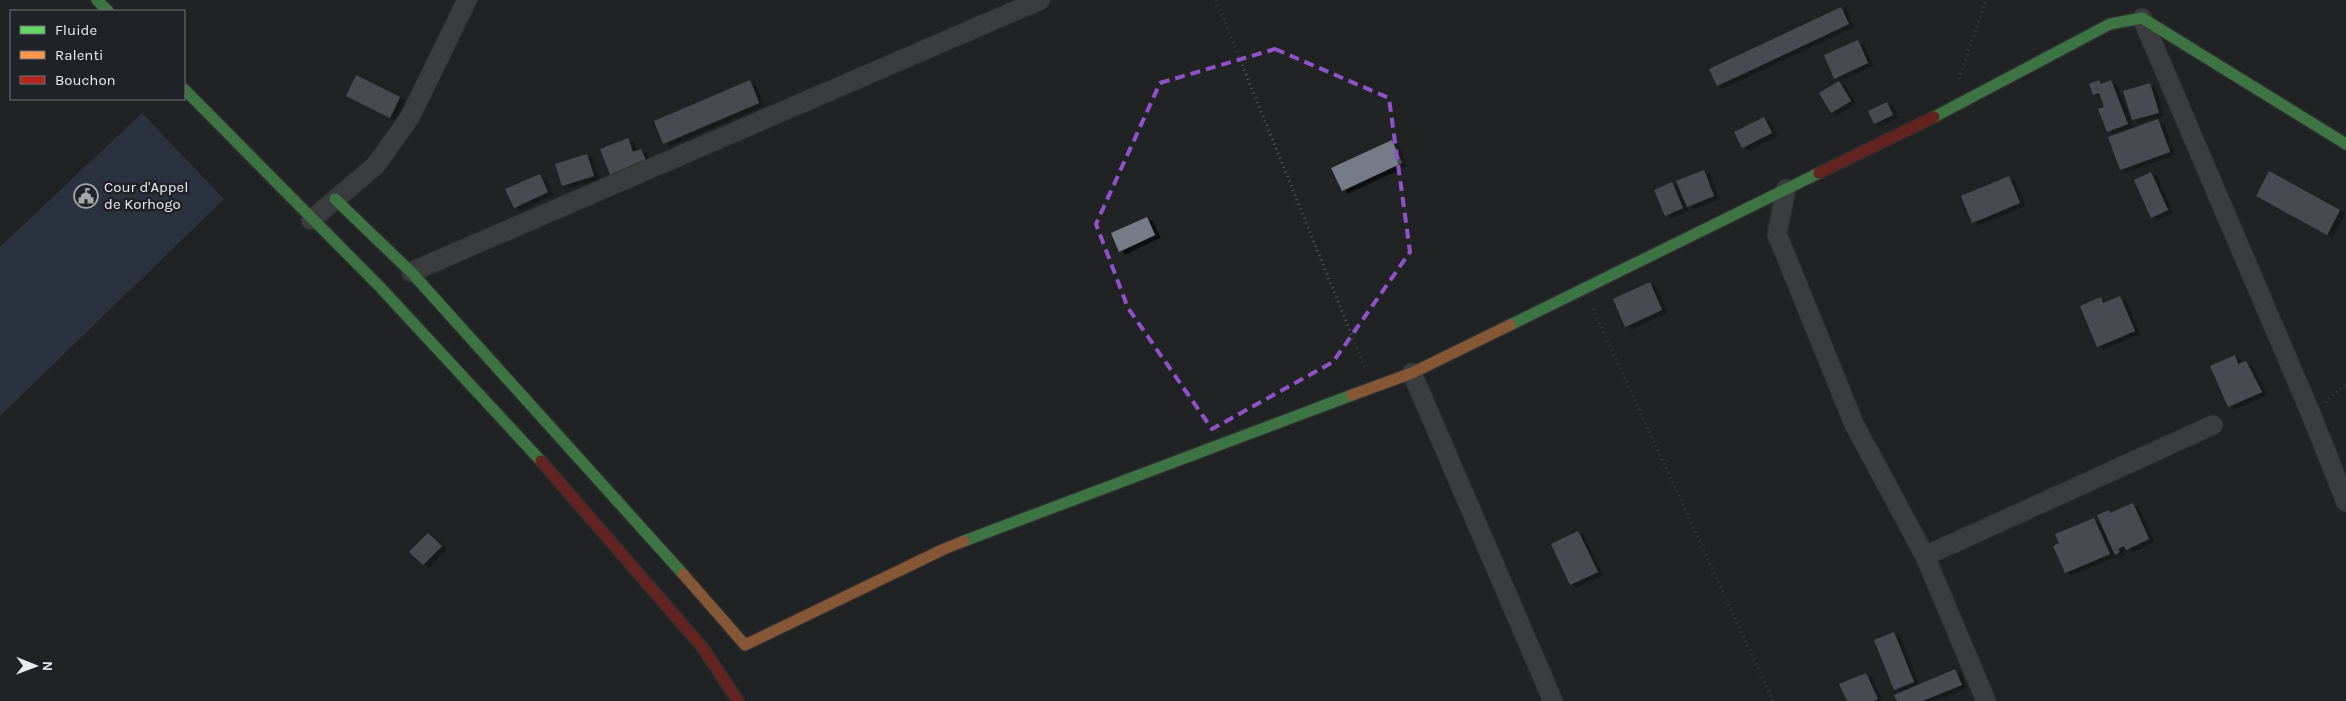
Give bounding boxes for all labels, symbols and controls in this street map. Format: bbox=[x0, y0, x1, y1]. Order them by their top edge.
legend bbox=[10, 10, 185, 100]
text: Fluide bbox=[55, 21, 97, 39]
text: Ralenti bbox=[55, 46, 104, 64]
text: Bouchon bbox=[55, 71, 116, 89]
place label: Cour d'Appel de Korhogo bbox=[104, 178, 188, 213]
public building icon: Cour d'Appel de Korhogo bbox=[73, 183, 99, 209]
north arrow bbox=[10, 641, 60, 691]
text: N bbox=[39, 661, 56, 671]

